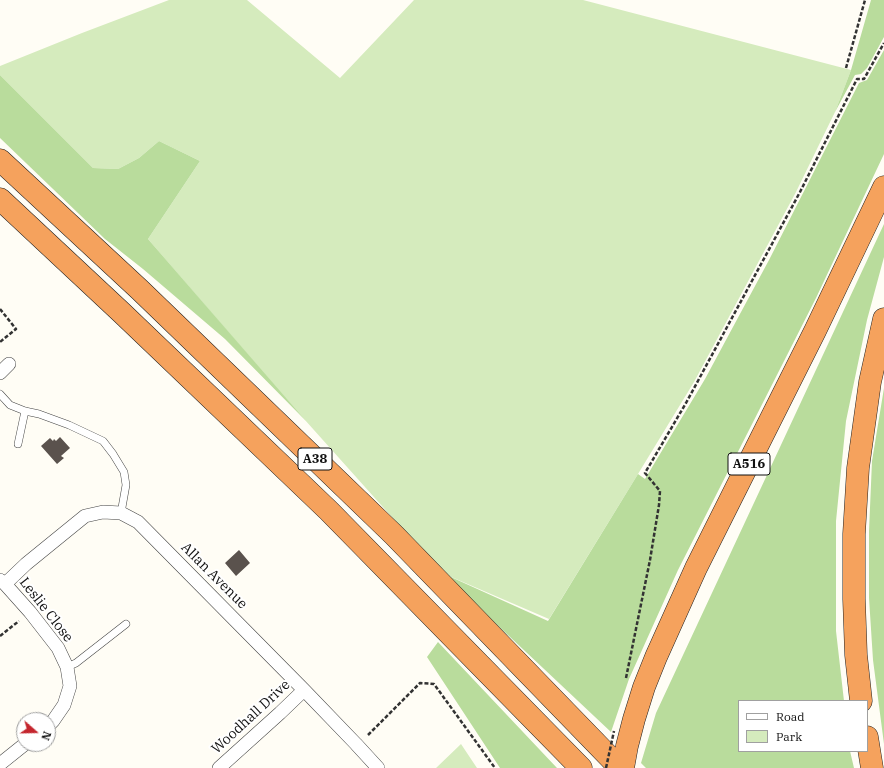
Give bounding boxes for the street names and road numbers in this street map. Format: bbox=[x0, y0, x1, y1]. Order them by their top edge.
road number: A38 bbox=[298, 448, 332, 470]
road number: A516 bbox=[728, 453, 770, 475]
street label: Allan Avenue bbox=[177, 539, 251, 613]
street label: Leslie Close bbox=[16, 574, 76, 646]
street label: Woodhall Drive bbox=[208, 676, 294, 758]

